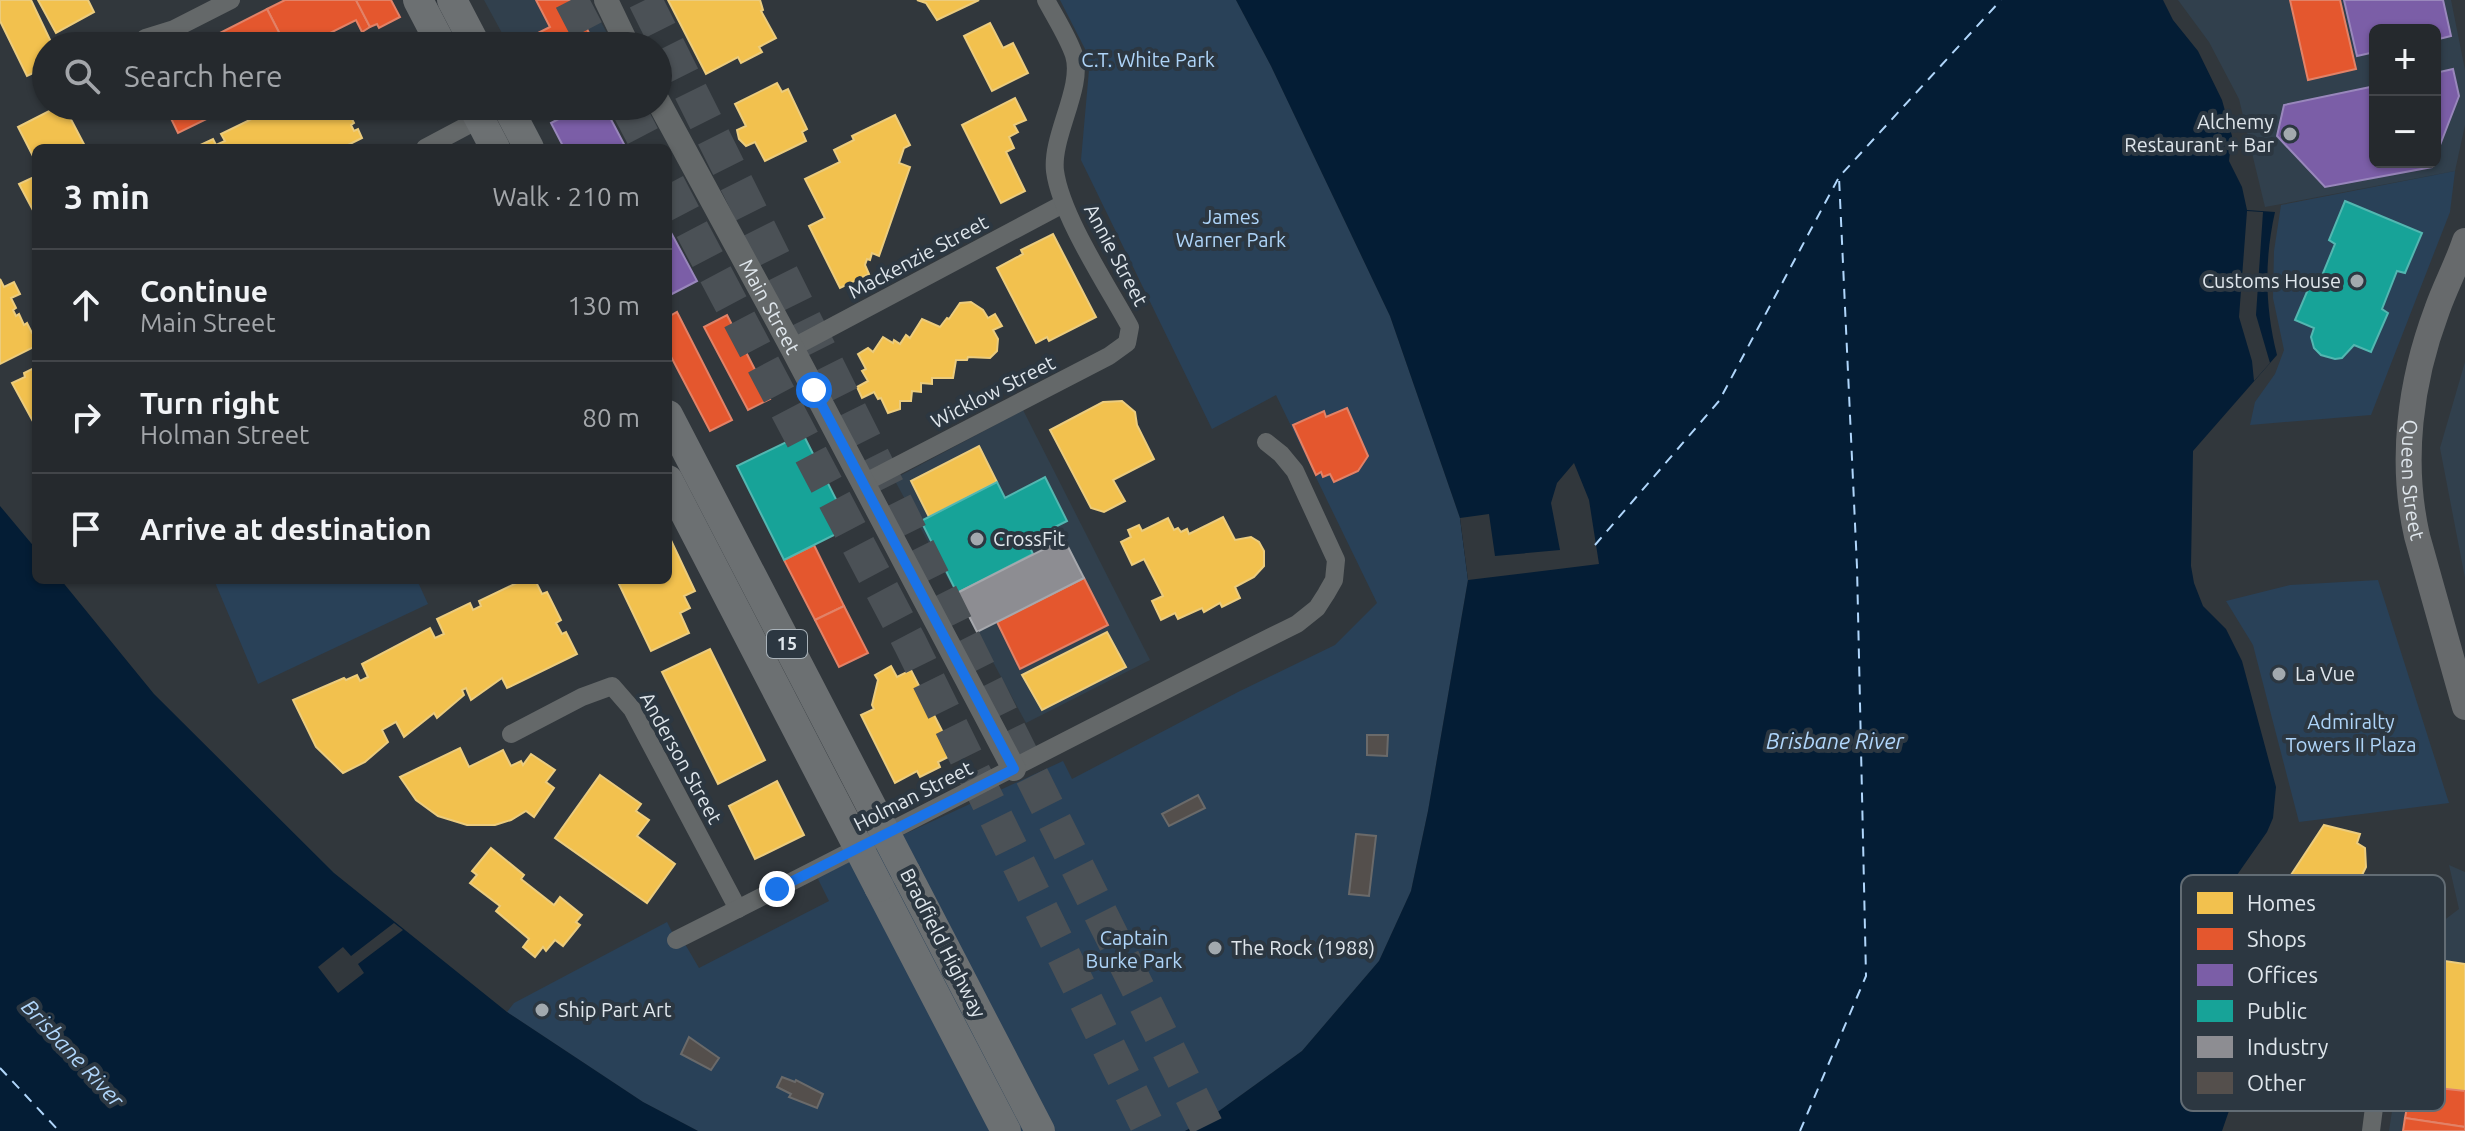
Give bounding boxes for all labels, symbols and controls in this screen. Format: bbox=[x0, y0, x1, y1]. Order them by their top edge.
map controls bbox=[2369, 24, 2441, 168]
button: + bbox=[2369, 24, 2441, 96]
search box bbox=[32, 32, 672, 120]
park label: C.T. White Park bbox=[1081, 48, 1215, 71]
icon: search bbox=[60, 54, 104, 98]
text: Search here bbox=[124, 59, 283, 93]
button: − bbox=[2369, 96, 2441, 168]
place label: Alchemy Restaurant + Bar bbox=[2124, 110, 2274, 156]
marker: Alchemy Restaurant + Bar bbox=[2281, 125, 2299, 143]
text: 3 min bbox=[64, 177, 150, 215]
text: Walk · 210 m bbox=[492, 182, 640, 211]
street label: Annie Street bbox=[1080, 200, 1153, 310]
park label: James Warner Park bbox=[1176, 205, 1286, 251]
street label: Mackenzie Street bbox=[844, 210, 992, 303]
street label: Main Street bbox=[735, 255, 805, 358]
place label: Customs House bbox=[2202, 269, 2341, 292]
marker: Customs House bbox=[2348, 272, 2366, 290]
text: Continue bbox=[140, 274, 268, 308]
icon: ahead bbox=[64, 283, 108, 327]
text: 130 m bbox=[568, 291, 640, 320]
text: Main Street bbox=[140, 308, 276, 337]
street label: Wicklow Street bbox=[927, 350, 1059, 433]
route start bbox=[796, 372, 832, 408]
text: Turn right bbox=[140, 386, 280, 420]
icon: right bbox=[64, 395, 108, 439]
text: 80 m bbox=[582, 403, 640, 432]
street label: Queen Street bbox=[2398, 419, 2430, 543]
text: Holman Street bbox=[140, 420, 309, 449]
icon: arrive bbox=[64, 507, 108, 551]
text: Arrive at destination bbox=[140, 512, 432, 546]
place label: CrossFit bbox=[993, 527, 1065, 550]
marker: CrossFit bbox=[968, 530, 986, 548]
road number: 15 bbox=[767, 630, 807, 658]
place label: La Vue bbox=[2295, 662, 2355, 685]
marker: La Vue bbox=[2270, 665, 2288, 683]
street label: Anderson Street bbox=[636, 688, 727, 828]
park label: Admiralty Towers II Plaza bbox=[2286, 710, 2417, 756]
water label: Brisbane River bbox=[1766, 728, 1905, 753]
street label: Holman Street bbox=[850, 756, 976, 835]
street label: Bradfield Highway bbox=[896, 864, 991, 1022]
route end bbox=[759, 871, 795, 907]
legend bbox=[2181, 875, 2445, 1111]
text: Homes bbox=[2247, 890, 2316, 915]
park label: Captain Burke Park bbox=[1086, 926, 1182, 972]
text: Shops bbox=[2247, 926, 2306, 951]
place label: The Rock (1988) bbox=[1231, 936, 1375, 959]
marker: The Rock (1988) bbox=[1206, 939, 1224, 957]
text: Offices bbox=[2247, 962, 2318, 987]
water label: Brisbane River bbox=[17, 994, 130, 1112]
place label: Ship Part Art bbox=[558, 998, 672, 1021]
text: Public bbox=[2247, 998, 2307, 1023]
marker: Ship Part Art bbox=[533, 1001, 551, 1019]
text: Industry bbox=[2247, 1034, 2329, 1059]
text: Other bbox=[2247, 1070, 2306, 1095]

